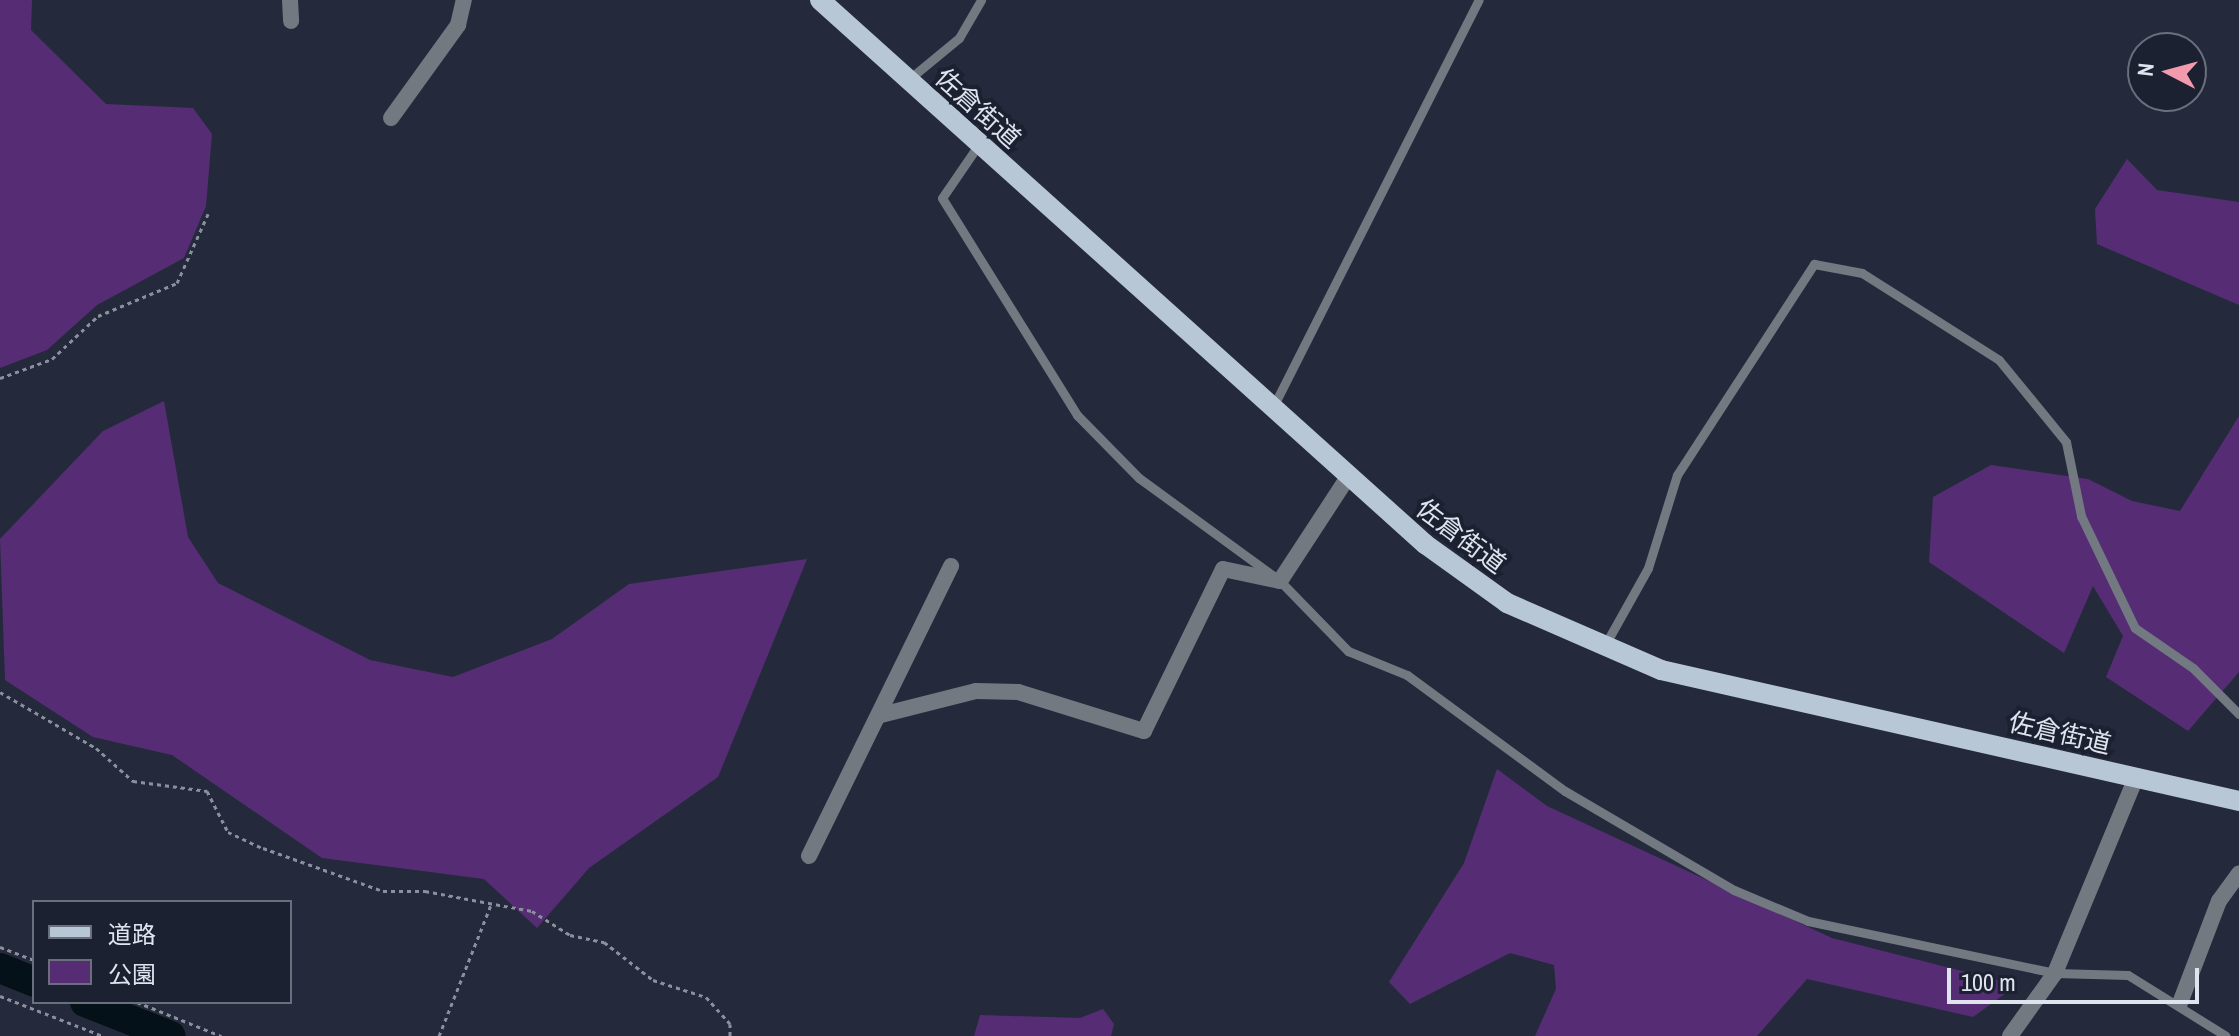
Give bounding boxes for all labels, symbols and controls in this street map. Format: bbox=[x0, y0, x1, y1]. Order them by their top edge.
north arrow bbox=[2127, 32, 2207, 112]
street label: 佐倉街道 bbox=[929, 62, 1027, 154]
text: N bbox=[2130, 62, 2161, 78]
street label: 佐倉街道 bbox=[1410, 492, 1512, 580]
street label: 佐倉街道 bbox=[2006, 706, 2114, 760]
legend bbox=[32, 900, 292, 1004]
text: 道路 bbox=[108, 918, 156, 950]
scale bar bbox=[1951, 952, 2203, 1002]
text: 公園 bbox=[108, 958, 156, 990]
text: 100 m bbox=[1961, 966, 2016, 998]

